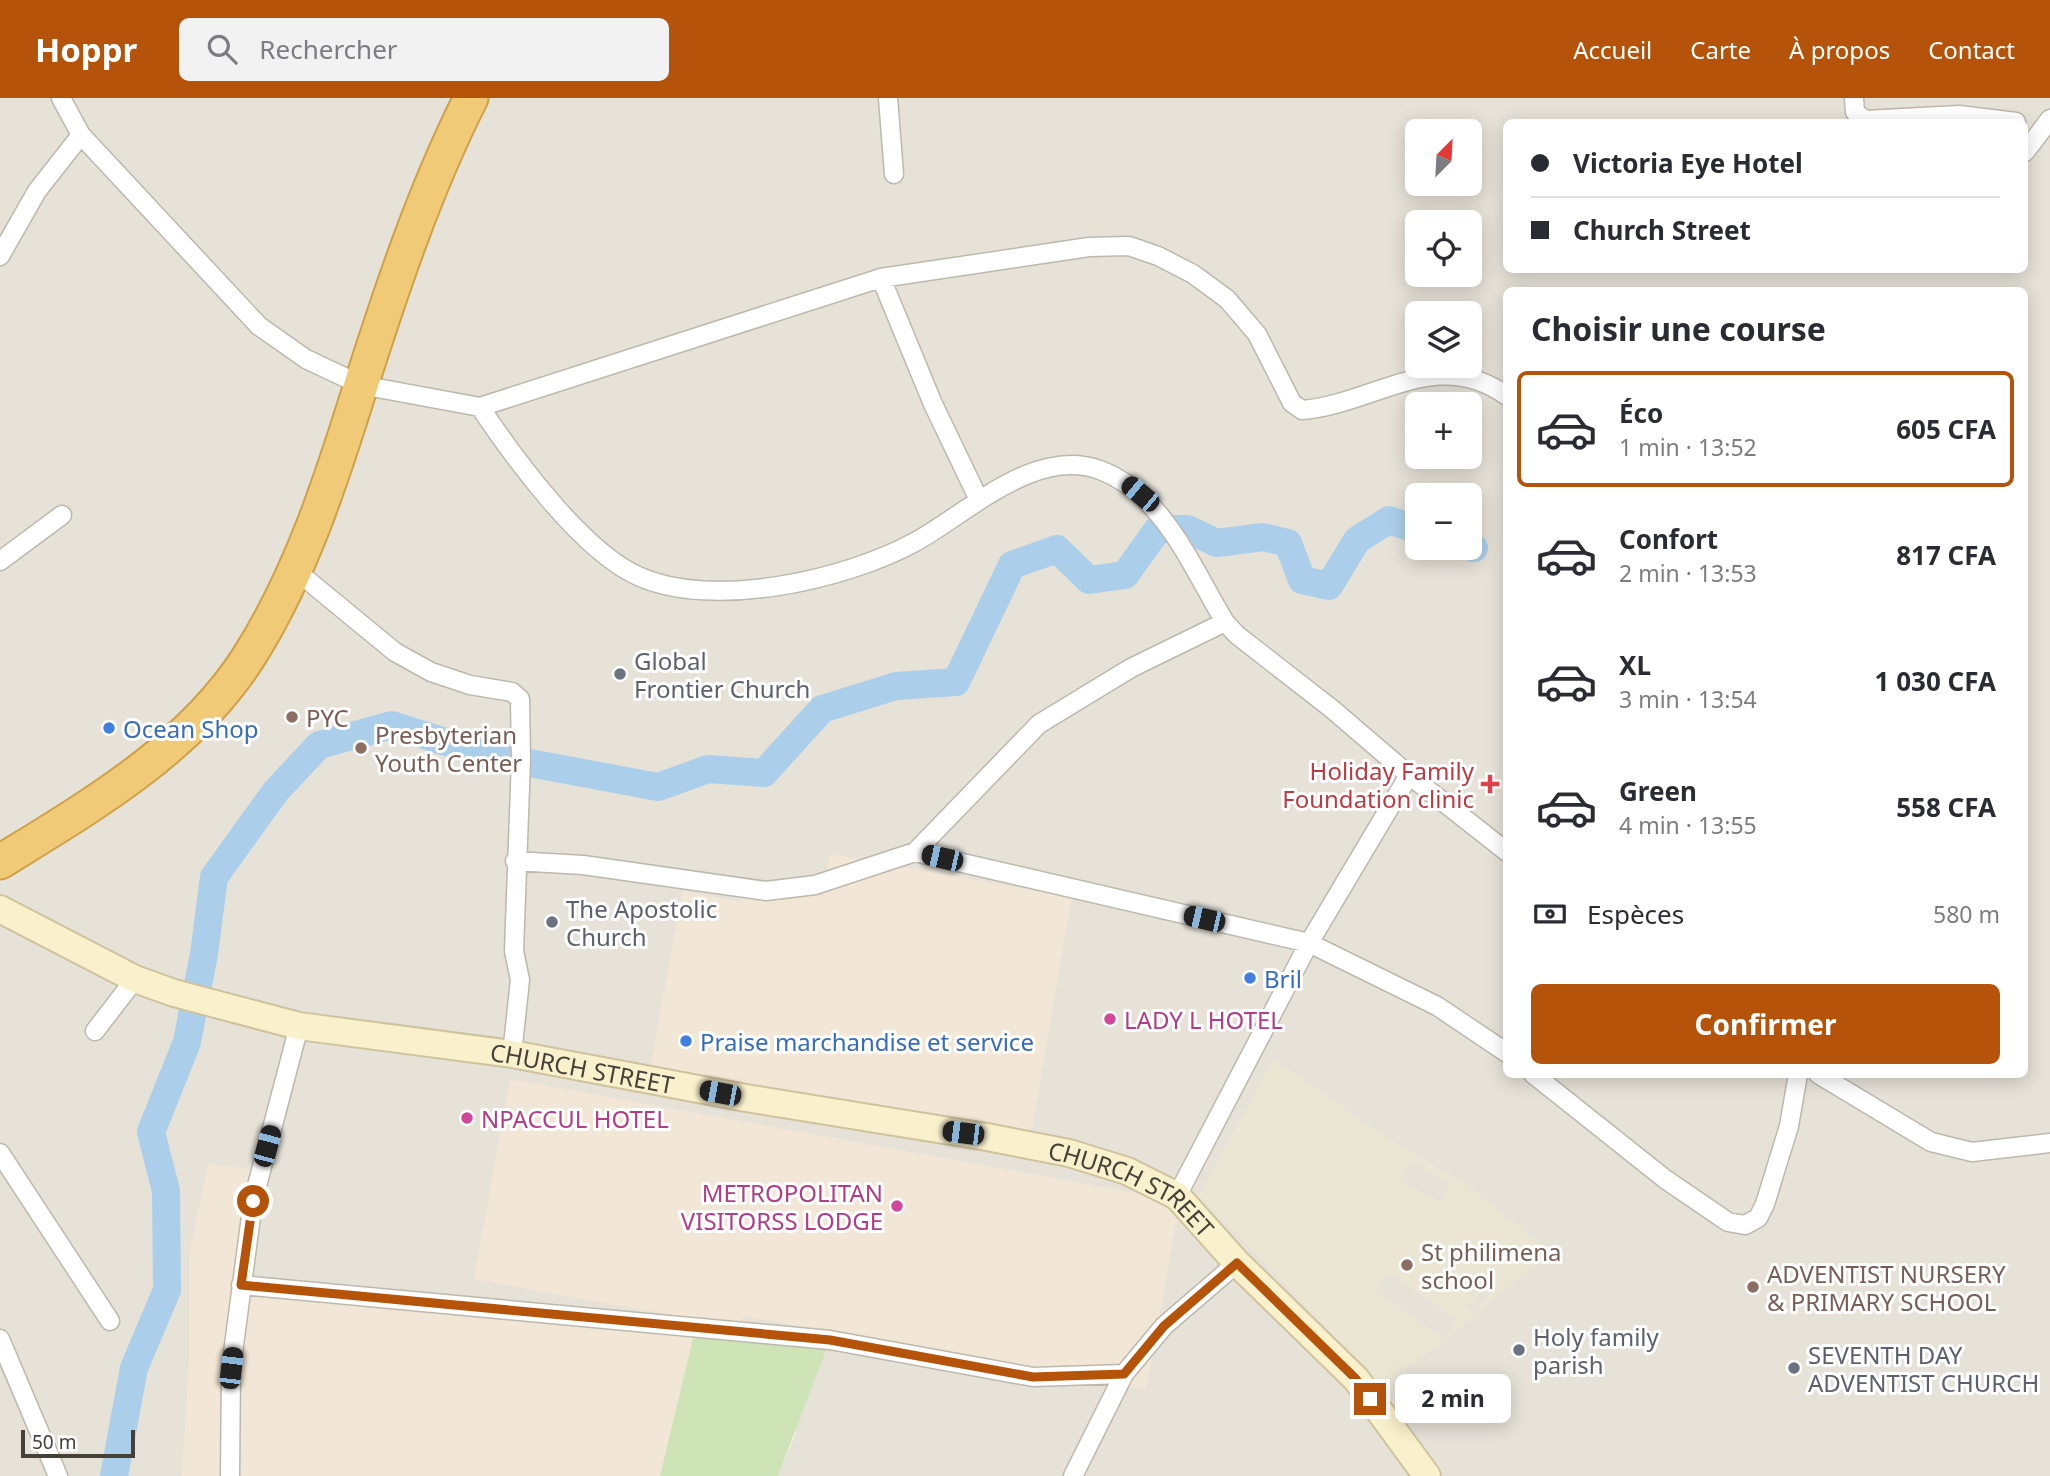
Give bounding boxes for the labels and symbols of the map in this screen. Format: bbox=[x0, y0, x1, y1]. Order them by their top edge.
north arrow bbox=[1405, 119, 1482, 196]
car bbox=[1118, 472, 1163, 516]
place label: Global Frontier Church bbox=[634, 644, 810, 705]
marker: Global Frontier Church bbox=[612, 666, 628, 682]
place label: PYC bbox=[306, 701, 349, 734]
marker: PYC bbox=[284, 709, 300, 725]
place label: Ocean Shop bbox=[123, 712, 259, 745]
place label: Presbyterian Youth Center bbox=[375, 718, 522, 779]
marker: Ocean Shop bbox=[101, 720, 117, 736]
marker: Presbyterian Youth Center bbox=[353, 740, 369, 756]
place label: Holiday Family Foundation clinic bbox=[1282, 754, 1475, 815]
marker: Holiday Family Foundation clinic bbox=[1480, 774, 1500, 794]
car bbox=[920, 843, 965, 873]
place label: The Apostolic Church bbox=[566, 892, 717, 953]
car bbox=[1182, 904, 1227, 934]
marker: The Apostolic Church bbox=[544, 914, 560, 930]
place label: Bril bbox=[1264, 962, 1302, 995]
marker: Bril bbox=[1242, 970, 1258, 986]
place label: LADY L HOTEL bbox=[1124, 1003, 1283, 1036]
marker: LADY L HOTEL bbox=[1102, 1011, 1118, 1027]
place label: Praise marchandise et service bbox=[700, 1025, 1034, 1058]
marker: Praise marchandise et service bbox=[678, 1033, 694, 1049]
street label: CHURCH STREET bbox=[488, 1035, 677, 1101]
car bbox=[698, 1079, 743, 1107]
place label: NPACCUL HOTEL bbox=[481, 1102, 669, 1135]
marker: NPACCUL HOTEL bbox=[459, 1110, 475, 1126]
car bbox=[941, 1120, 986, 1146]
car bbox=[252, 1123, 283, 1169]
street label: CHURCH STREET bbox=[1046, 1133, 1222, 1244]
place label: METROPOLITAN VISITORSS LODGE bbox=[681, 1176, 883, 1237]
route start bbox=[237, 1185, 269, 1217]
marker: METROPOLITAN VISITORSS LODGE bbox=[889, 1198, 905, 1214]
place label: St philimena school bbox=[1421, 1235, 1562, 1296]
marker: St philimena school bbox=[1399, 1257, 1415, 1273]
place label: ADVENTIST NURSERY & PRIMARY SCHOOL bbox=[1767, 1257, 2006, 1318]
marker: ADVENTIST NURSERY & PRIMARY SCHOOL bbox=[1745, 1279, 1761, 1295]
place label: Holy family parish bbox=[1533, 1320, 1660, 1381]
place label: SEVENTH DAY ADVENTIST CHURCH bbox=[1808, 1338, 2039, 1399]
marker: Holy family parish bbox=[1511, 1342, 1527, 1358]
car bbox=[219, 1346, 244, 1390]
marker: SEVENTH DAY ADVENTIST CHURCH bbox=[1786, 1360, 1802, 1376]
callout: 2 min bbox=[1394, 1374, 1510, 1424]
route end bbox=[1354, 1383, 1386, 1415]
scale bar bbox=[21, 1427, 135, 1459]

